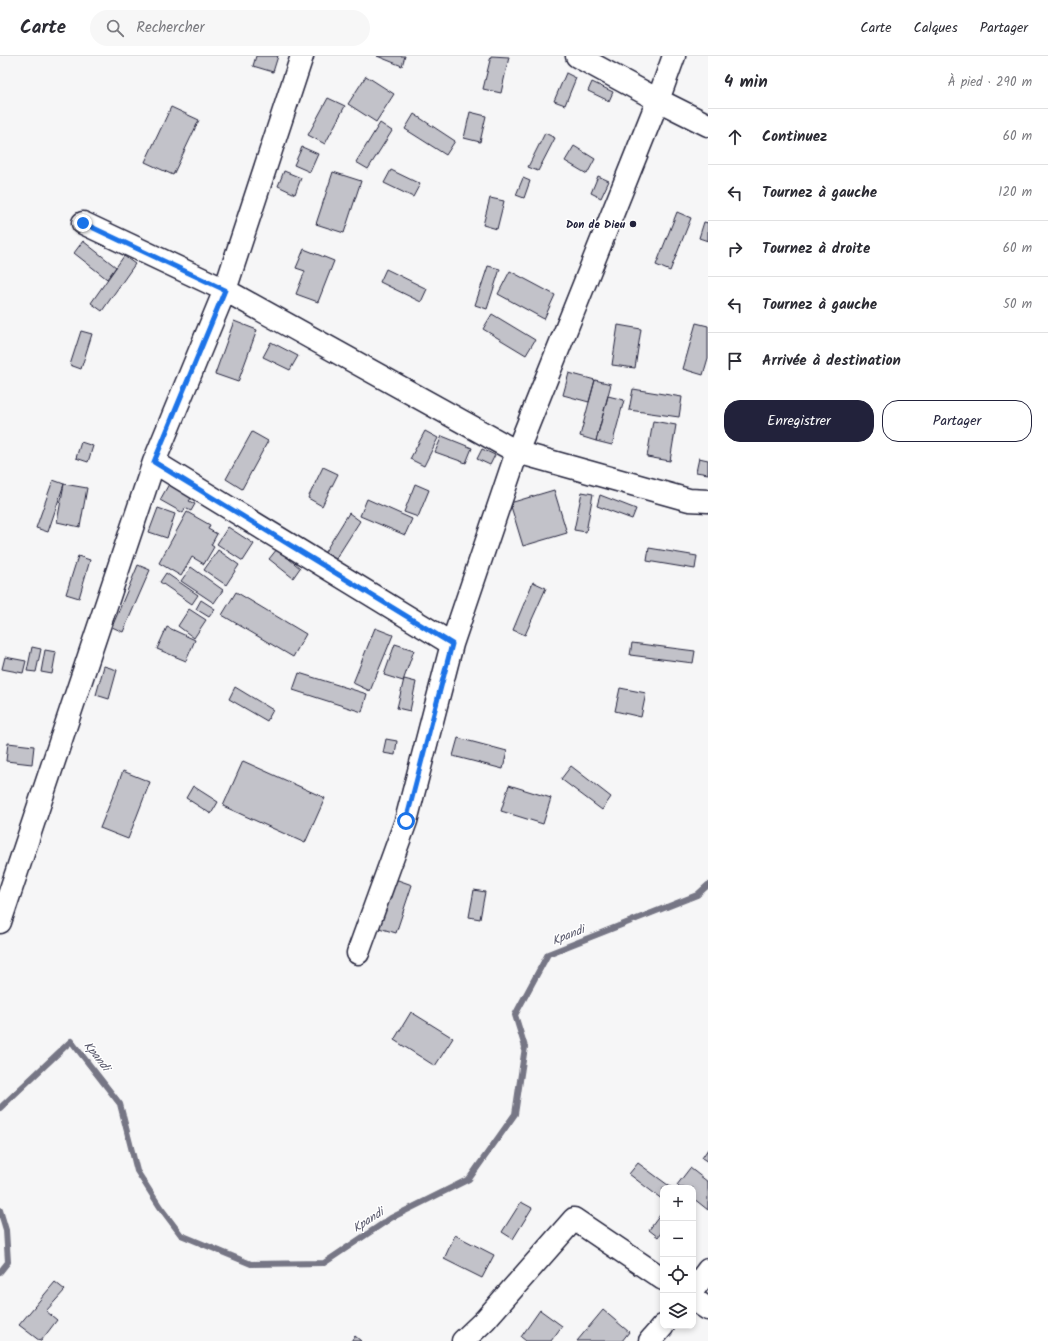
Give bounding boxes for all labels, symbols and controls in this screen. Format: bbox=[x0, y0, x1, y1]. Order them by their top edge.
search box bbox=[90, 10, 370, 46]
text: Carte bbox=[20, 13, 66, 43]
text: Rechercher bbox=[136, 16, 205, 40]
icon: search bbox=[104, 17, 126, 39]
text: Carte bbox=[860, 17, 892, 39]
text: Calques bbox=[914, 17, 958, 39]
text: Partager bbox=[980, 17, 1028, 39]
text: 4 min bbox=[724, 69, 768, 96]
text: À pied · 290 m bbox=[948, 72, 1032, 93]
text: Continuez bbox=[762, 125, 827, 149]
icon: ahead bbox=[724, 126, 746, 148]
text: 60 m bbox=[1003, 126, 1032, 147]
text: Tournez à gauche bbox=[762, 181, 877, 205]
icon: left bbox=[724, 182, 746, 204]
text: 120 m bbox=[998, 182, 1032, 203]
route end bbox=[74, 214, 92, 232]
place label: Don de Dieu bbox=[566, 216, 626, 234]
marker: Don de Dieu bbox=[628, 219, 638, 229]
text: Tournez à droite bbox=[762, 237, 870, 261]
icon: right bbox=[724, 238, 746, 260]
text: 60 m bbox=[1003, 238, 1032, 259]
text: Tournez à gauche bbox=[762, 293, 877, 317]
icon: left bbox=[724, 294, 746, 316]
text: 50 m bbox=[1003, 294, 1032, 315]
text: Arrivée à destination bbox=[762, 349, 901, 373]
icon: arrive bbox=[724, 350, 746, 372]
button: Enregistrer bbox=[724, 400, 874, 442]
button: Partager bbox=[882, 400, 1032, 442]
route start bbox=[397, 812, 415, 830]
water label: Kpandi bbox=[549, 919, 590, 951]
water label: Kpandi bbox=[79, 1037, 116, 1078]
map controls bbox=[660, 1185, 696, 1329]
button: + bbox=[660, 1185, 696, 1221]
water label: Kpandi bbox=[349, 1202, 390, 1238]
button: − bbox=[660, 1221, 696, 1257]
button: locate bbox=[660, 1257, 696, 1293]
button: layers bbox=[660, 1293, 696, 1329]

